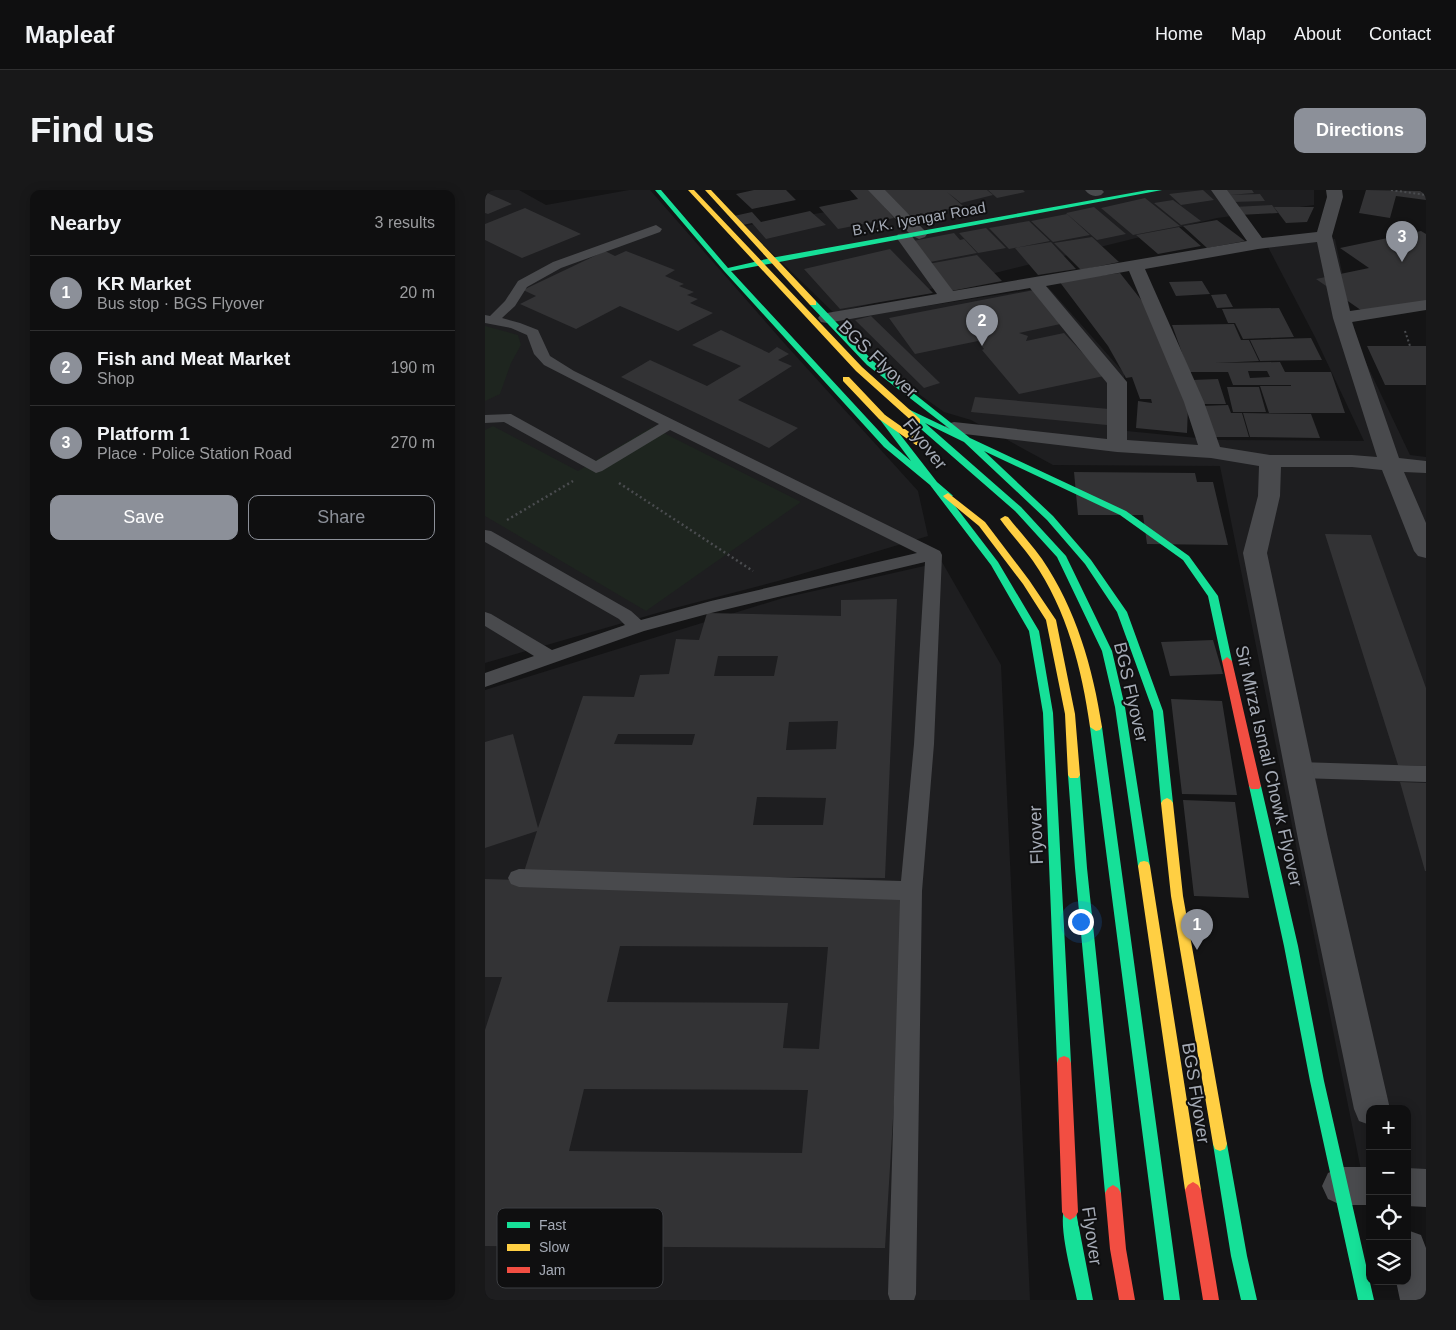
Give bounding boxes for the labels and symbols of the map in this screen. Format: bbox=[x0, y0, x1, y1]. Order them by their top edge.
street label: B.V.K. Iyengar Road bbox=[851, 198, 987, 239]
pin: 3 bbox=[1386, 221, 1418, 262]
pin: 2 bbox=[966, 305, 998, 346]
street label: BGS Flyover bbox=[834, 316, 922, 402]
street label: Flyover bbox=[899, 415, 951, 473]
street label: BGS Flyover bbox=[1110, 640, 1152, 744]
street label: Sir Mirza Ismail Chowk Flyover bbox=[1231, 643, 1307, 889]
street label: Flyover bbox=[1025, 805, 1047, 865]
your location bbox=[1068, 909, 1094, 935]
pin: 1 bbox=[1181, 909, 1213, 950]
street label: BGS Flyover bbox=[1178, 1041, 1214, 1145]
street label: Flyover bbox=[1078, 1205, 1106, 1267]
legend bbox=[497, 1208, 663, 1288]
text: Fast bbox=[539, 1217, 566, 1233]
text: Slow bbox=[539, 1239, 570, 1255]
text: Jam bbox=[539, 1262, 565, 1278]

